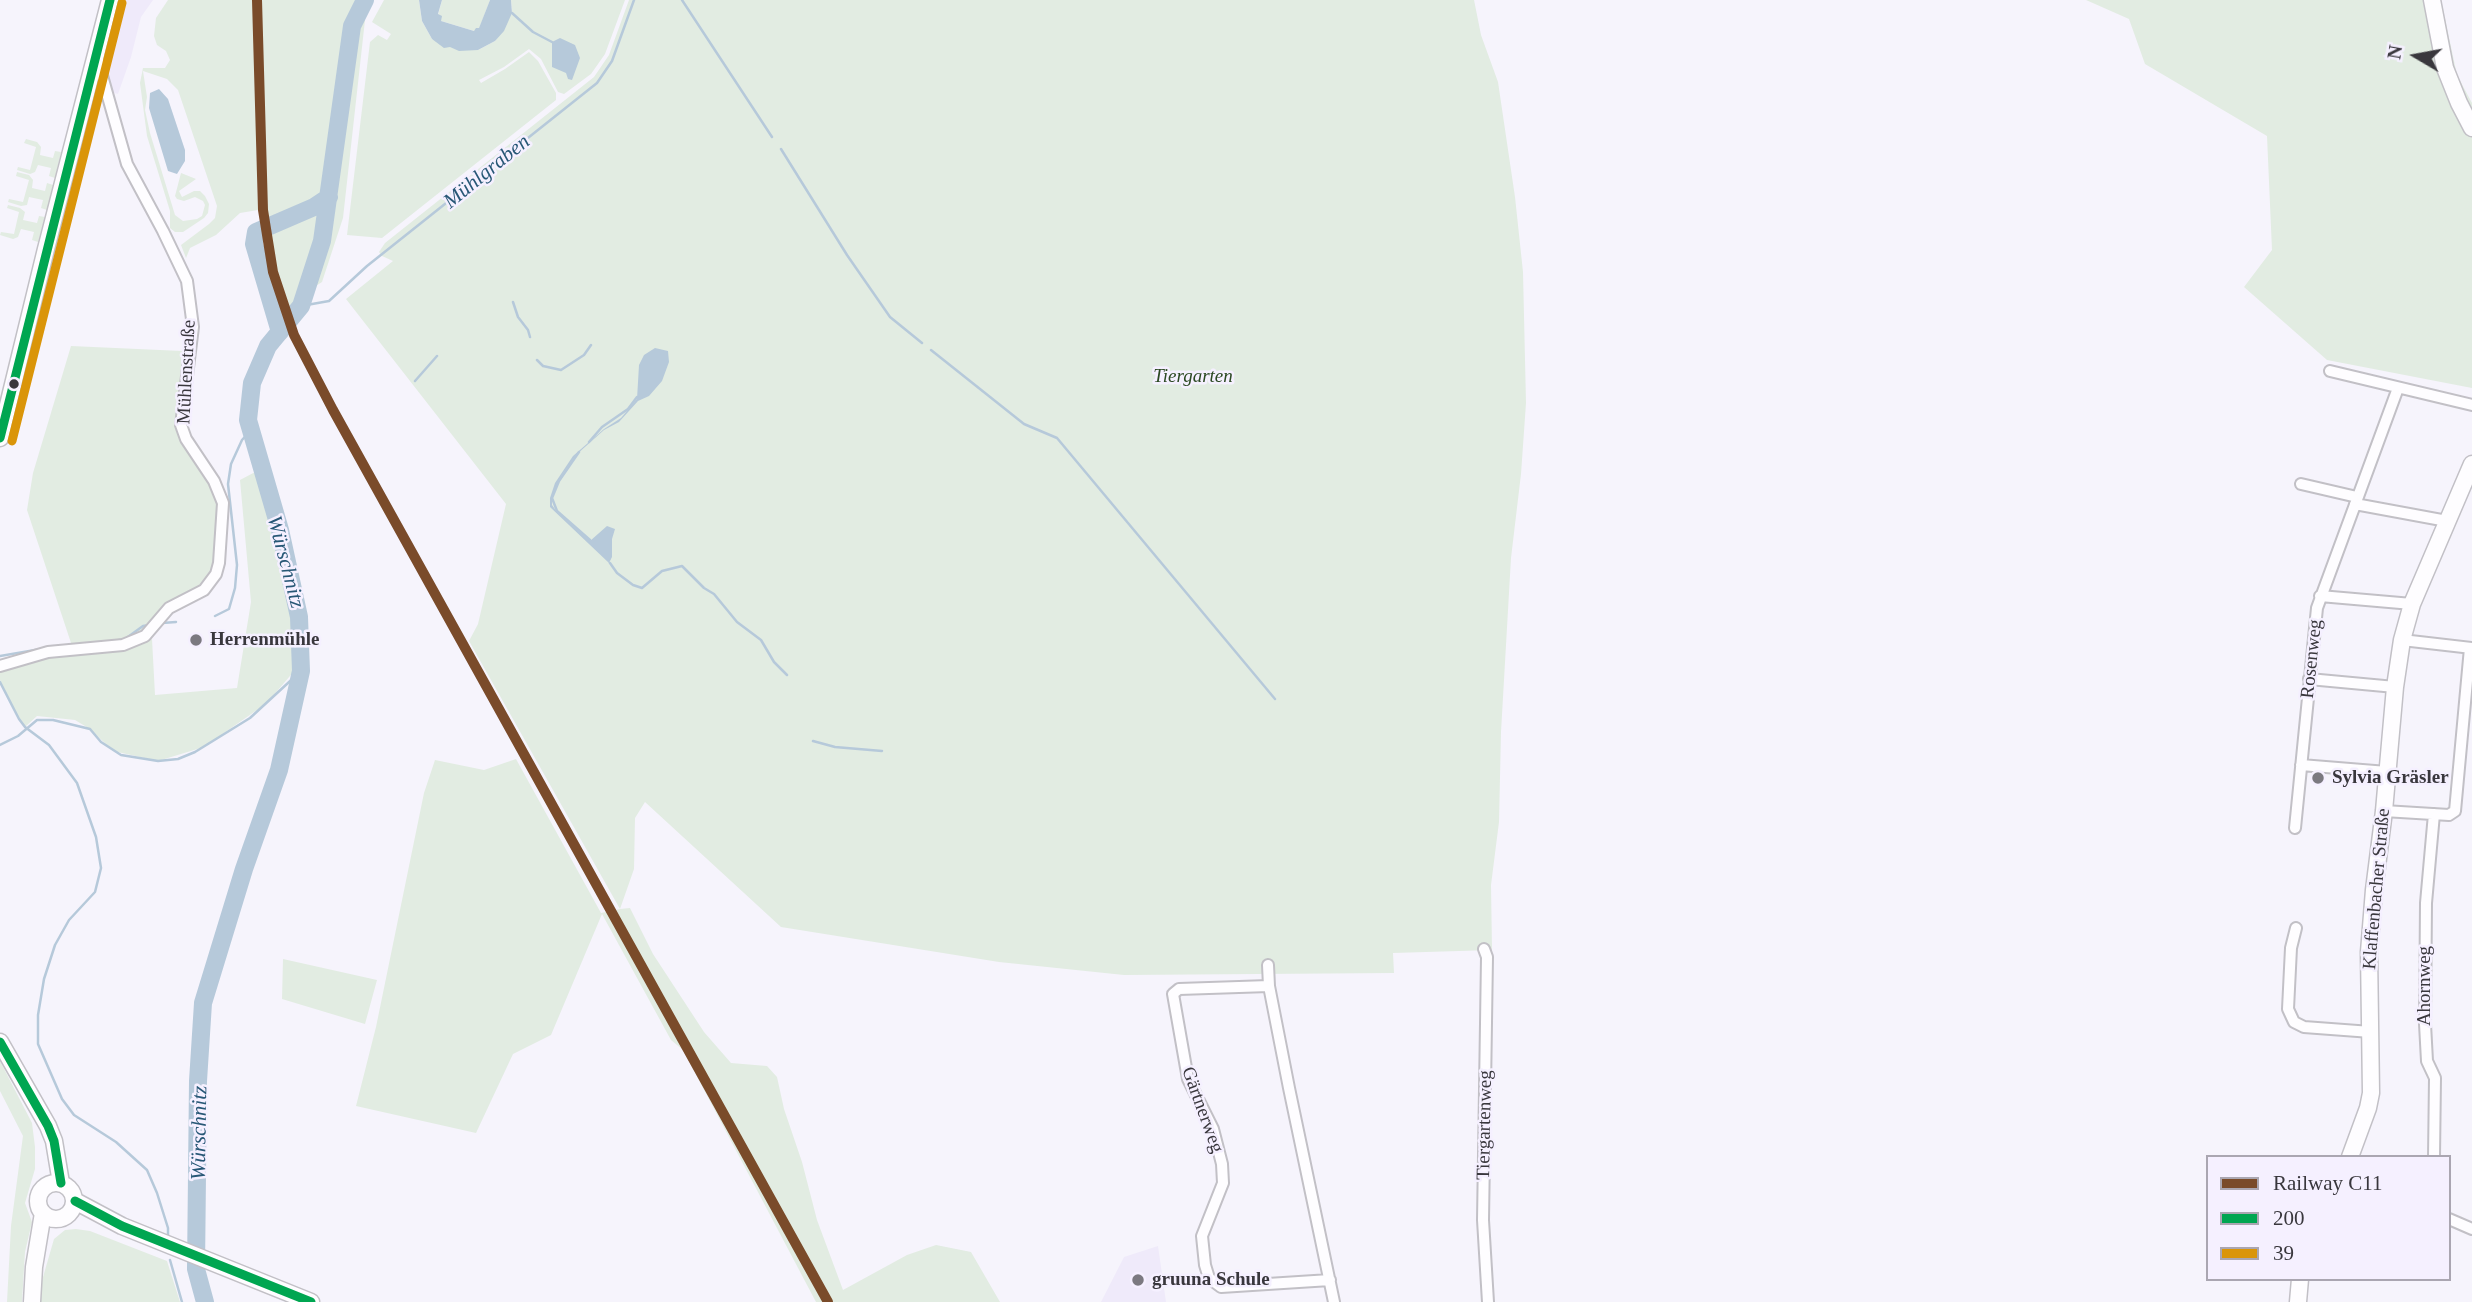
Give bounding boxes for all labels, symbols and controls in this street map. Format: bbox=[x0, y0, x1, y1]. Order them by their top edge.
north arrow bbox=[2381, 21, 2451, 91]
text: N bbox=[2383, 44, 2406, 61]
water label: Mühlgraben bbox=[439, 130, 535, 214]
street label: Mühlenstraße bbox=[173, 319, 201, 425]
park label: Tiergarten bbox=[1153, 366, 1233, 388]
unlabelled marker bbox=[7, 377, 21, 391]
water label: Würschnitz bbox=[261, 513, 309, 611]
street label: Rosenweg bbox=[2297, 618, 2327, 700]
place label: Herrenmühle bbox=[210, 629, 319, 651]
marker: Herrenmühle bbox=[188, 632, 204, 648]
place label: Sylvia Gräsler bbox=[2332, 767, 2449, 789]
marker: Sylvia Gräsler bbox=[2310, 770, 2326, 786]
street label: Klaffenbacher Straße bbox=[2359, 808, 2395, 970]
street label: Ahornweg bbox=[2414, 946, 2436, 1026]
street label: Gärtnerweg bbox=[1176, 1064, 1228, 1156]
street label: Tiergartenweg bbox=[1473, 1070, 1497, 1180]
water label: Würschnitz bbox=[187, 1086, 213, 1180]
legend bbox=[2206, 1155, 2451, 1281]
text: Railway C11 bbox=[2273, 1171, 2382, 1195]
text: 200 bbox=[2273, 1206, 2305, 1230]
text: 39 bbox=[2273, 1241, 2294, 1265]
place label: gruuna Schule bbox=[1152, 1269, 1270, 1291]
marker: gruuna Schule bbox=[1130, 1272, 1146, 1288]

